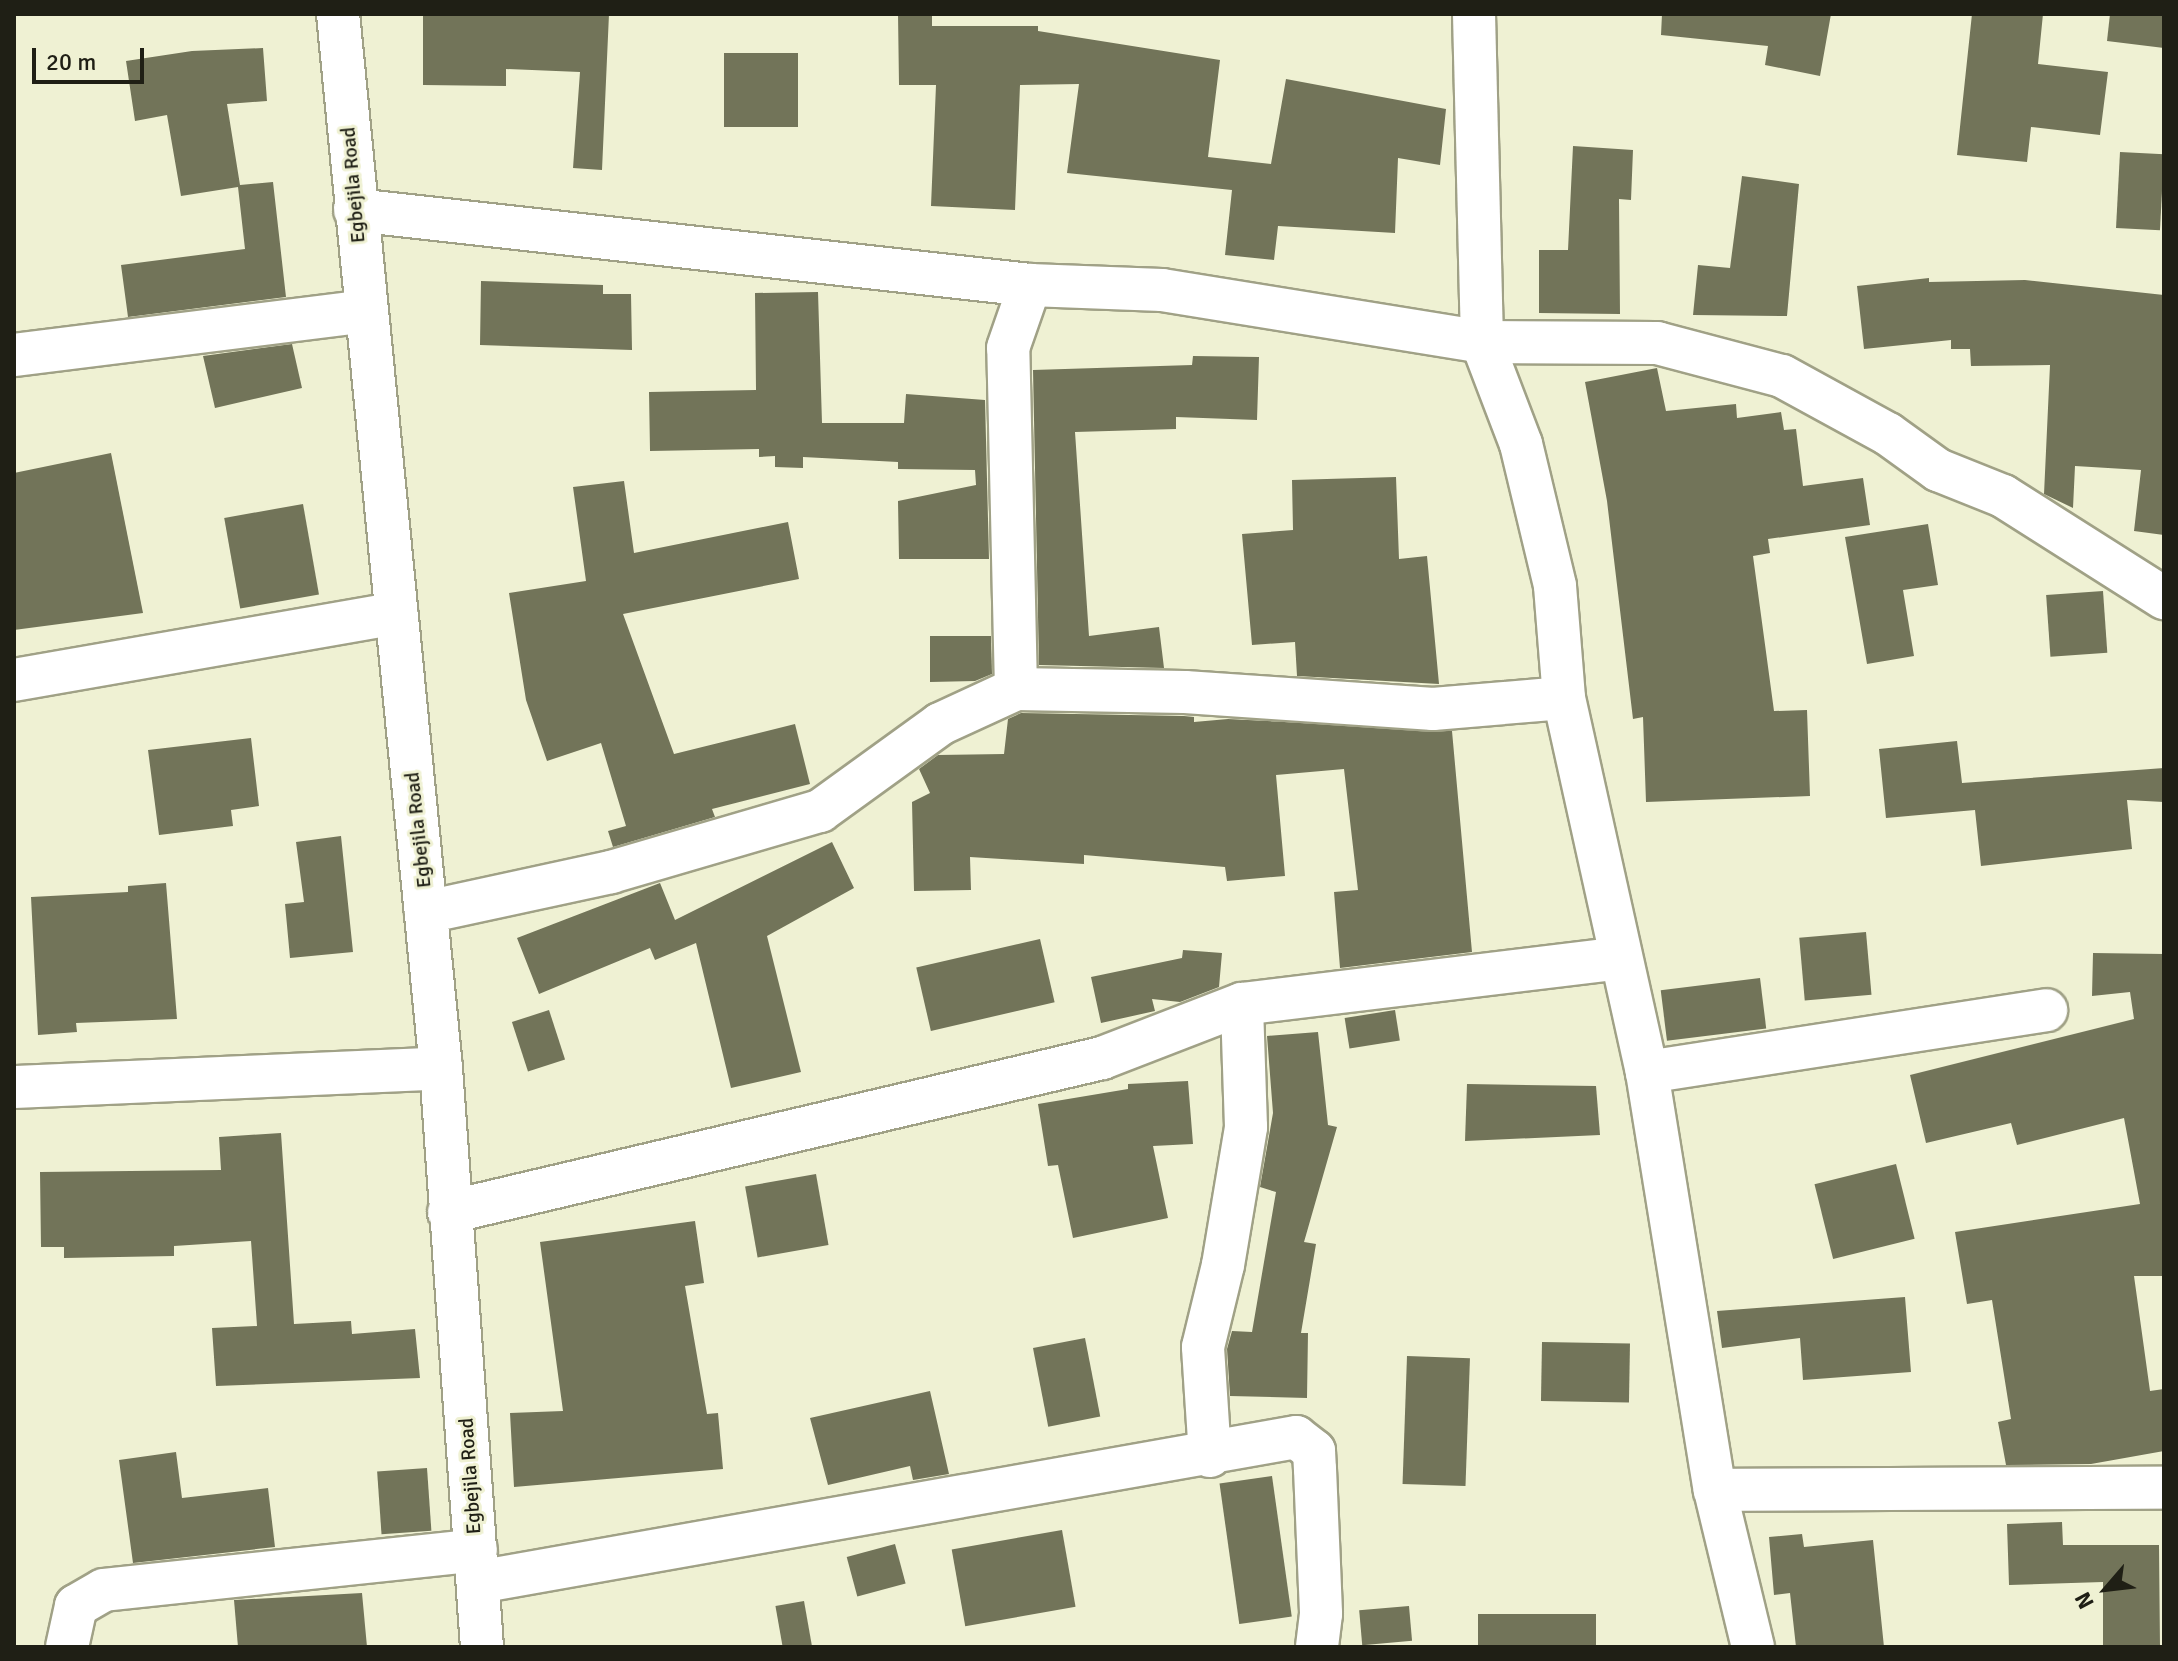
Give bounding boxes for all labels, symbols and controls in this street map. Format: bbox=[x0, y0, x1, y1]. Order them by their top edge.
scale bar bbox=[36, 32, 148, 82]
text: 20 m bbox=[46, 47, 96, 77]
street label: Egbejila Road bbox=[336, 126, 370, 244]
street label: Egbejila Road bbox=[400, 771, 436, 889]
street label: Egbejila Road bbox=[454, 1417, 486, 1535]
north arrow bbox=[2066, 1549, 2146, 1629]
text: N bbox=[2069, 1587, 2100, 1614]

